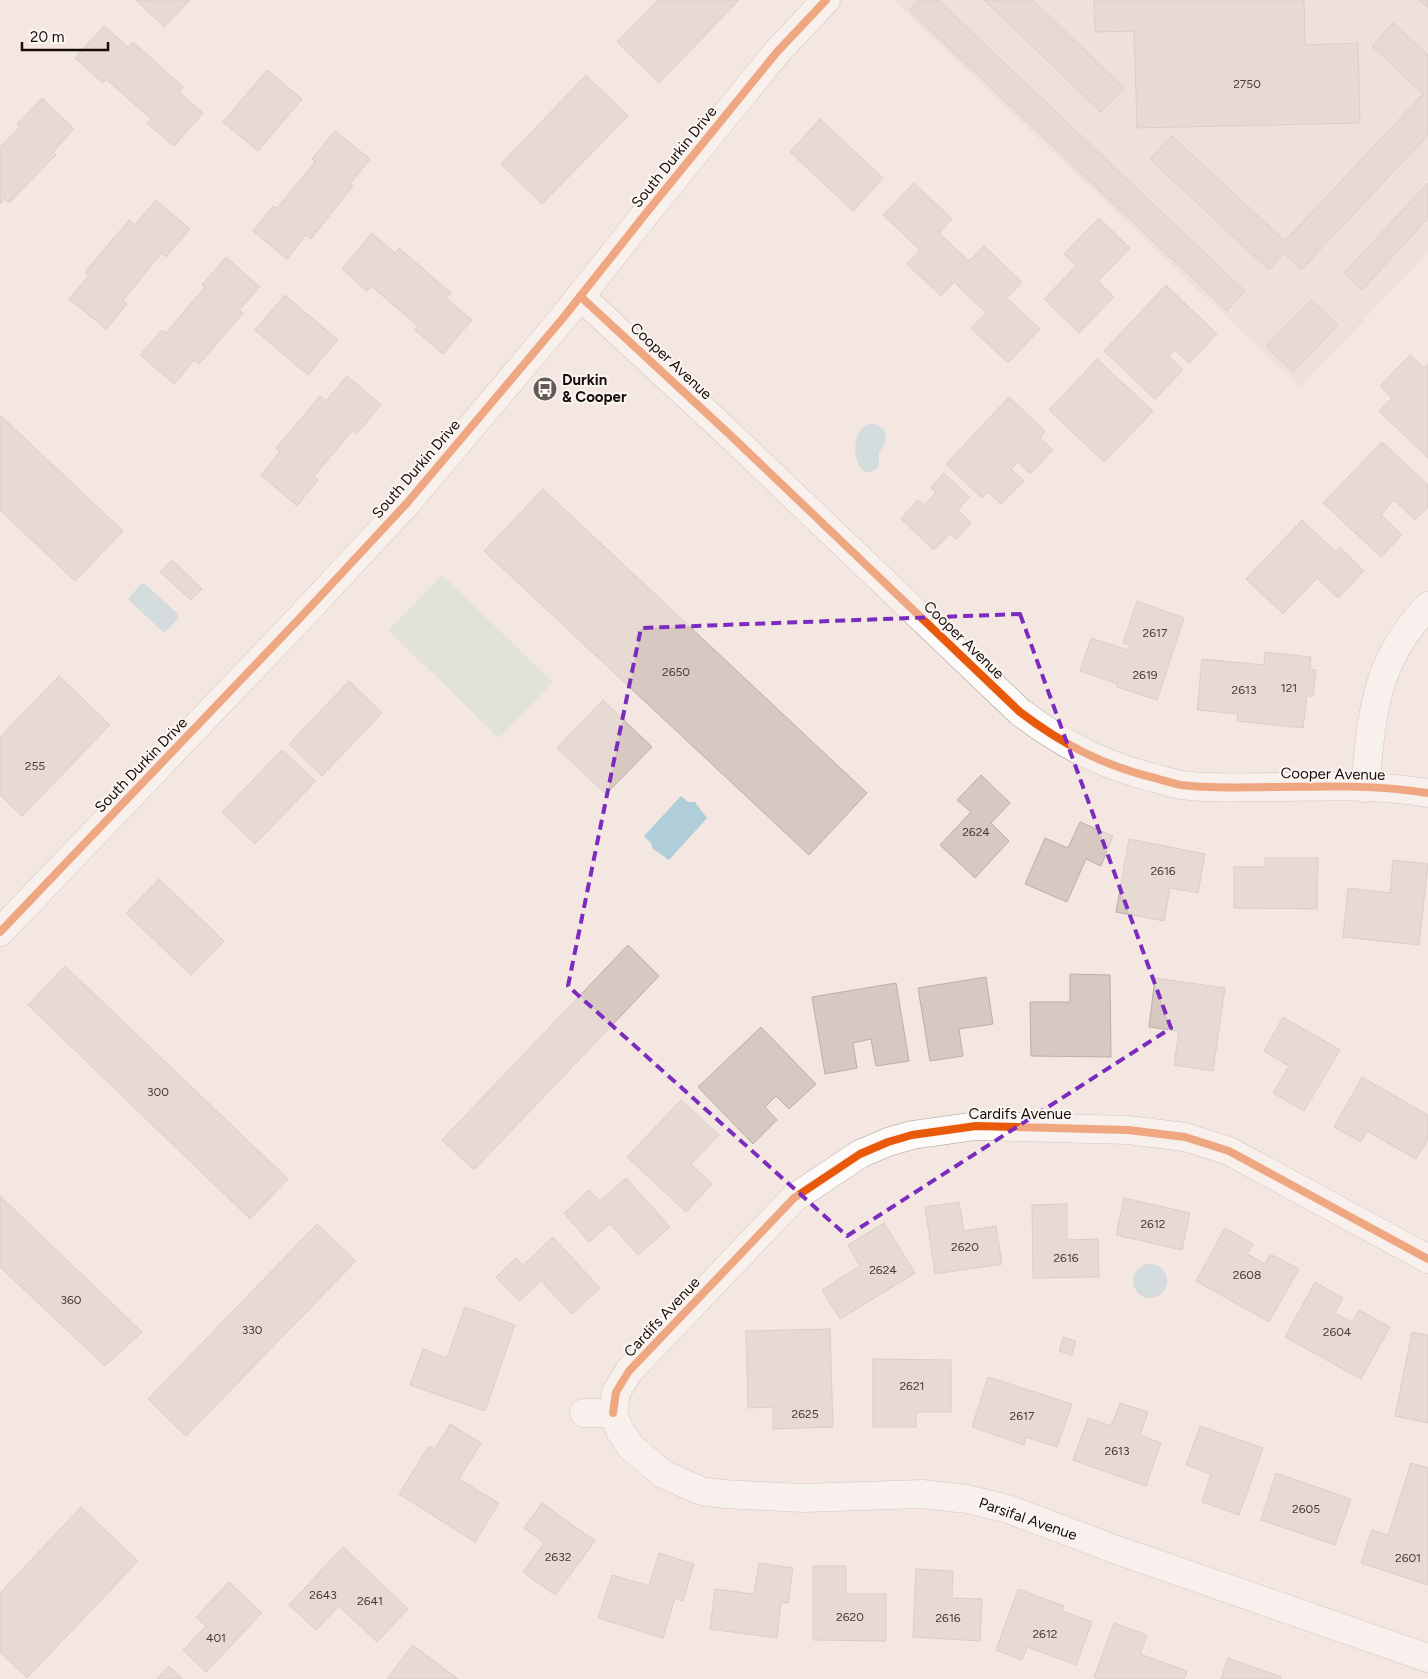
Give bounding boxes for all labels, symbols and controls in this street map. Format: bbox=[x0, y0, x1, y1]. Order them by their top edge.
scale bar bbox=[22, 20, 109, 52]
text: 20 m bbox=[30, 28, 64, 46]
house number: 2750 bbox=[1233, 77, 1261, 91]
street label: South Durkin Drive bbox=[628, 103, 720, 211]
street label: Cooper Avenue bbox=[627, 319, 715, 403]
place label: Durkin & Cooper bbox=[562, 371, 627, 406]
bus stop icon: Durkin & Cooper bbox=[532, 376, 558, 402]
street label: South Durkin Drive bbox=[368, 416, 464, 522]
street label: Cooper Avenue bbox=[920, 597, 1008, 683]
house number: 2617 bbox=[1143, 626, 1168, 640]
house number: 2650 bbox=[662, 665, 690, 679]
house number: 2619 bbox=[1132, 668, 1158, 682]
house number: 121 bbox=[1281, 681, 1297, 695]
house number: 2613 bbox=[1232, 683, 1256, 697]
street label: South Durkin Drive bbox=[91, 714, 191, 816]
house number: 255 bbox=[25, 759, 45, 773]
street label: Cooper Avenue bbox=[1280, 764, 1386, 784]
house number: 2624 bbox=[962, 825, 990, 839]
house number: 2616 bbox=[1150, 864, 1176, 878]
house number: 300 bbox=[147, 1085, 169, 1099]
street label: Cardifs Avenue bbox=[969, 1105, 1071, 1123]
house number: 2612 bbox=[1140, 1217, 1166, 1231]
house number: 2620 bbox=[951, 1240, 979, 1254]
house number: 2616 bbox=[1053, 1251, 1079, 1265]
house number: 2624 bbox=[869, 1263, 897, 1277]
house number: 2608 bbox=[1233, 1268, 1261, 1282]
street label: Cardifs Avenue bbox=[620, 1273, 704, 1361]
house number: 360 bbox=[60, 1293, 82, 1307]
house number: 330 bbox=[242, 1323, 263, 1337]
house number: 2604 bbox=[1323, 1325, 1352, 1339]
house number: 2621 bbox=[899, 1379, 925, 1393]
house number: 2625 bbox=[791, 1407, 819, 1421]
house number: 2617 bbox=[1010, 1409, 1035, 1423]
house number: 2613 bbox=[1105, 1444, 1129, 1458]
street label: Parsifal Avenue bbox=[977, 1494, 1079, 1544]
house number: 2605 bbox=[1292, 1502, 1320, 1516]
house number: 2632 bbox=[545, 1550, 571, 1564]
house number: 2601 bbox=[1395, 1551, 1421, 1565]
house number: 2643 bbox=[309, 1588, 337, 1602]
house number: 2641 bbox=[357, 1594, 383, 1608]
house number: 2620 bbox=[836, 1610, 864, 1624]
house number: 2616 bbox=[935, 1611, 961, 1625]
house number: 2612 bbox=[1032, 1627, 1058, 1641]
house number: 401 bbox=[206, 1631, 226, 1645]

